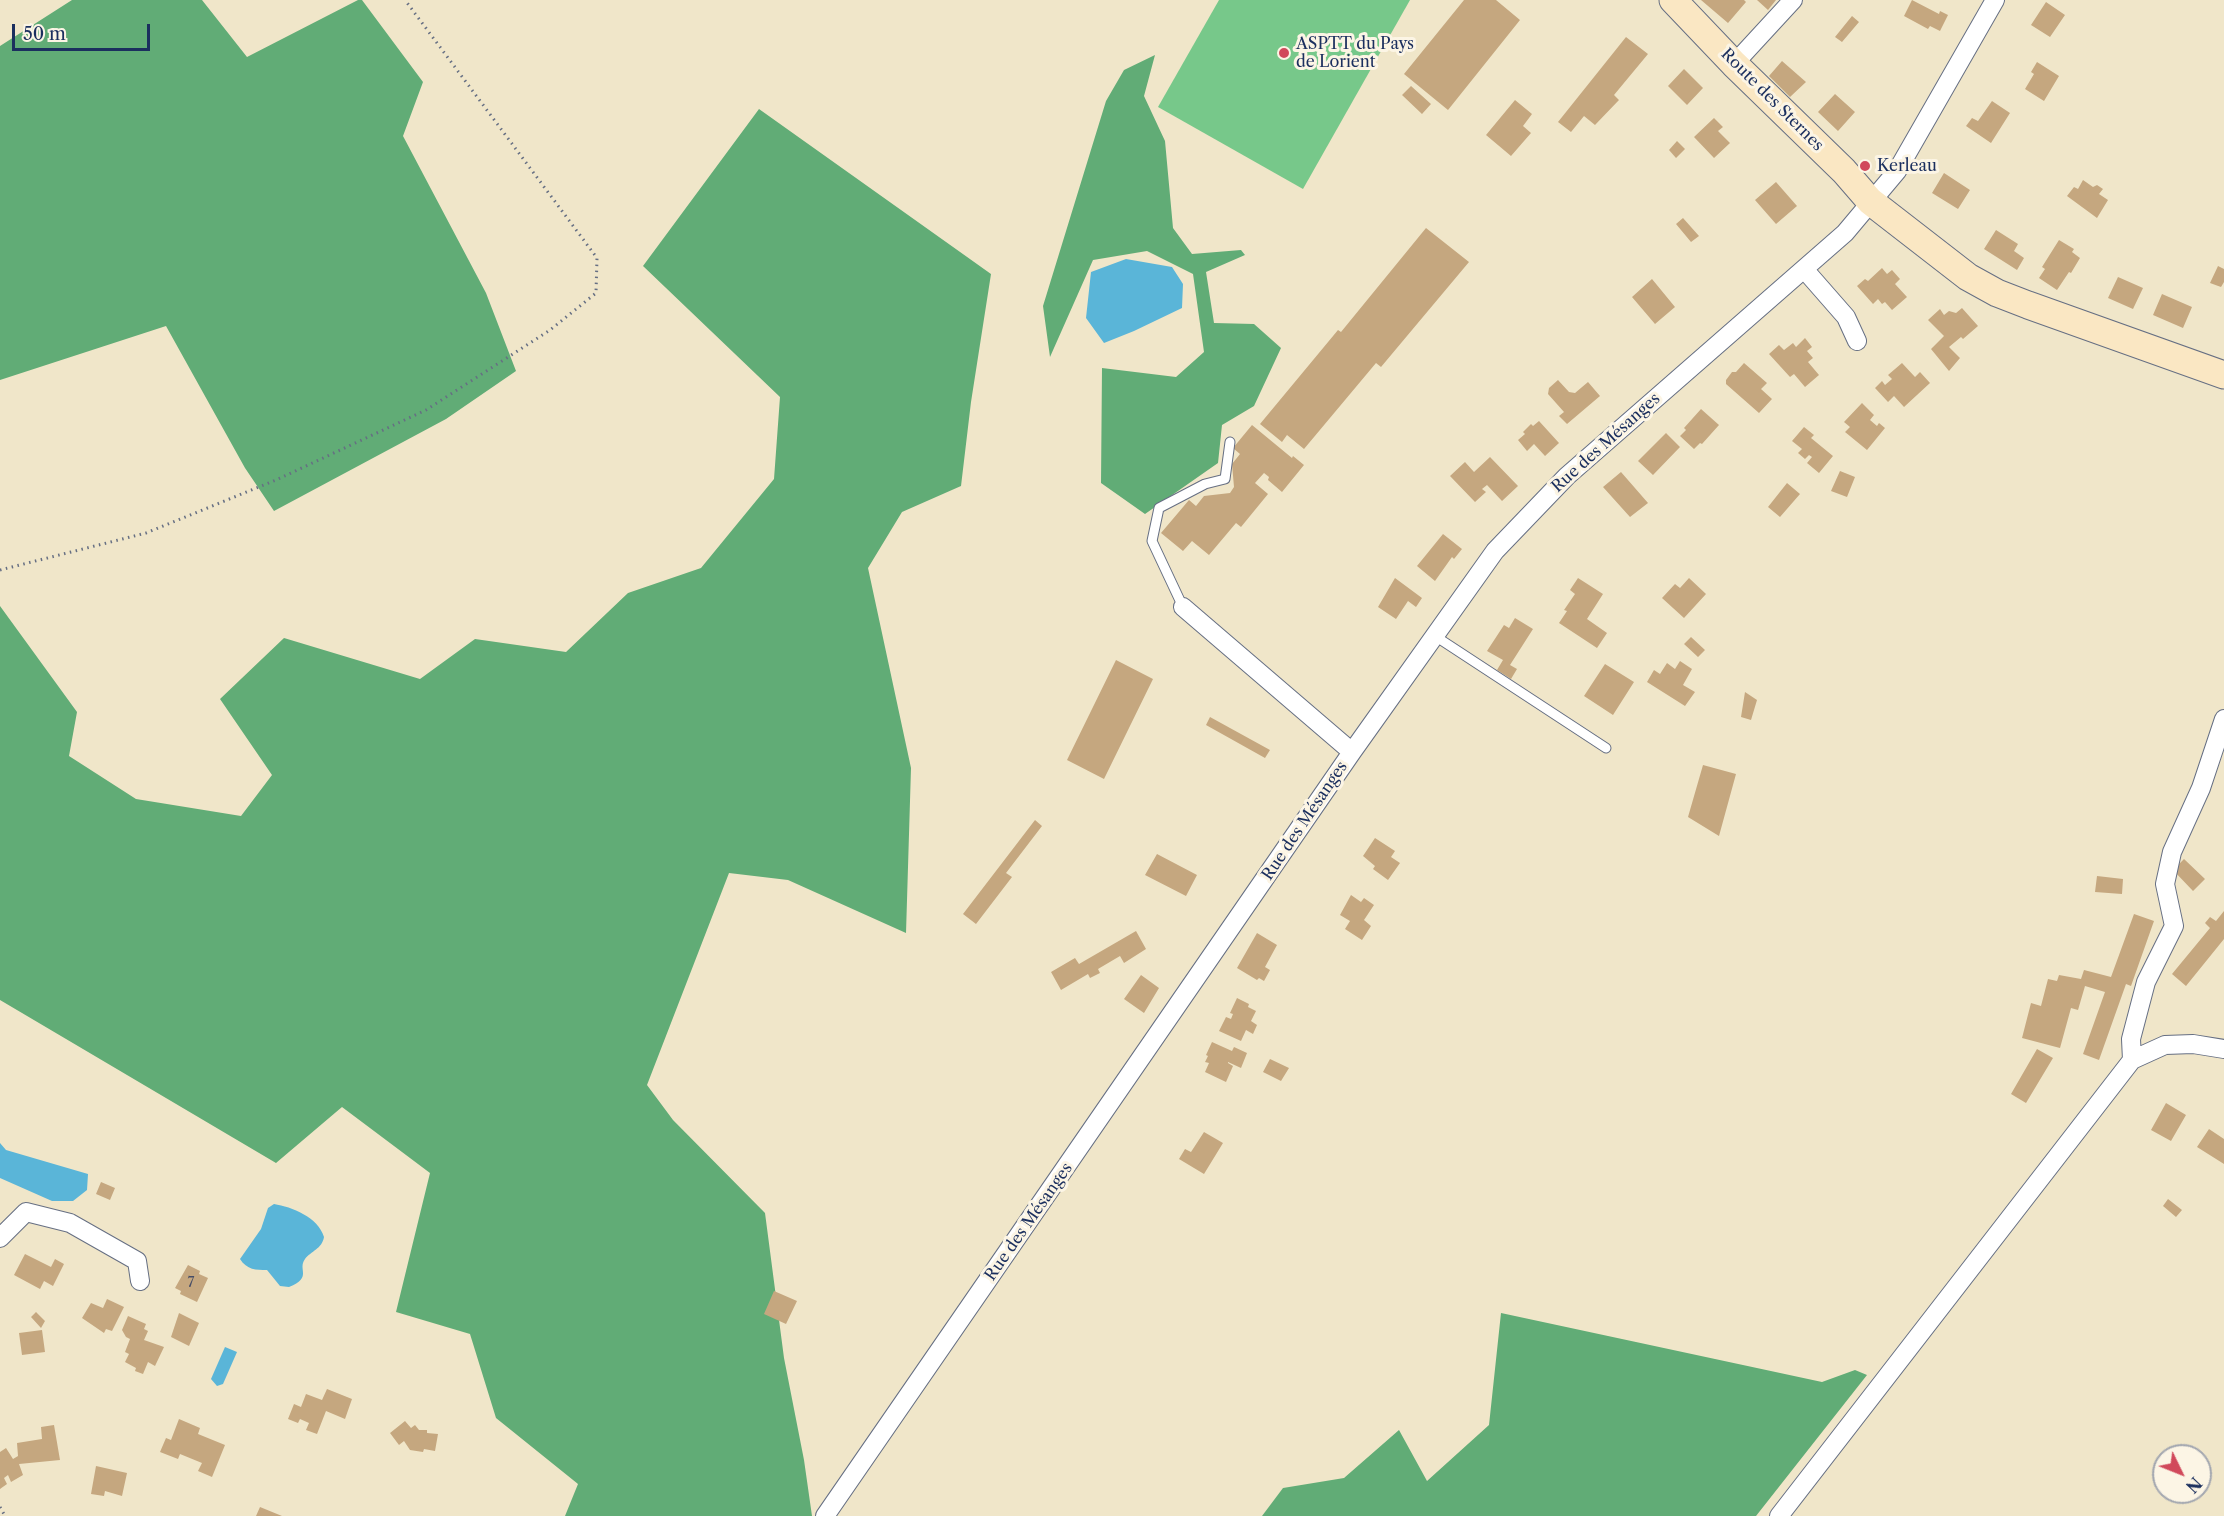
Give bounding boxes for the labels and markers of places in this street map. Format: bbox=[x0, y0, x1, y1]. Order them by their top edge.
place label: ASPTT du Pays de Lorient bbox=[1296, 34, 1414, 72]
marker: ASPTT du Pays de Lorient bbox=[1277, 46, 1291, 60]
place label: Kerleau bbox=[1877, 156, 1937, 176]
marker: Kerleau bbox=[1858, 159, 1872, 173]

